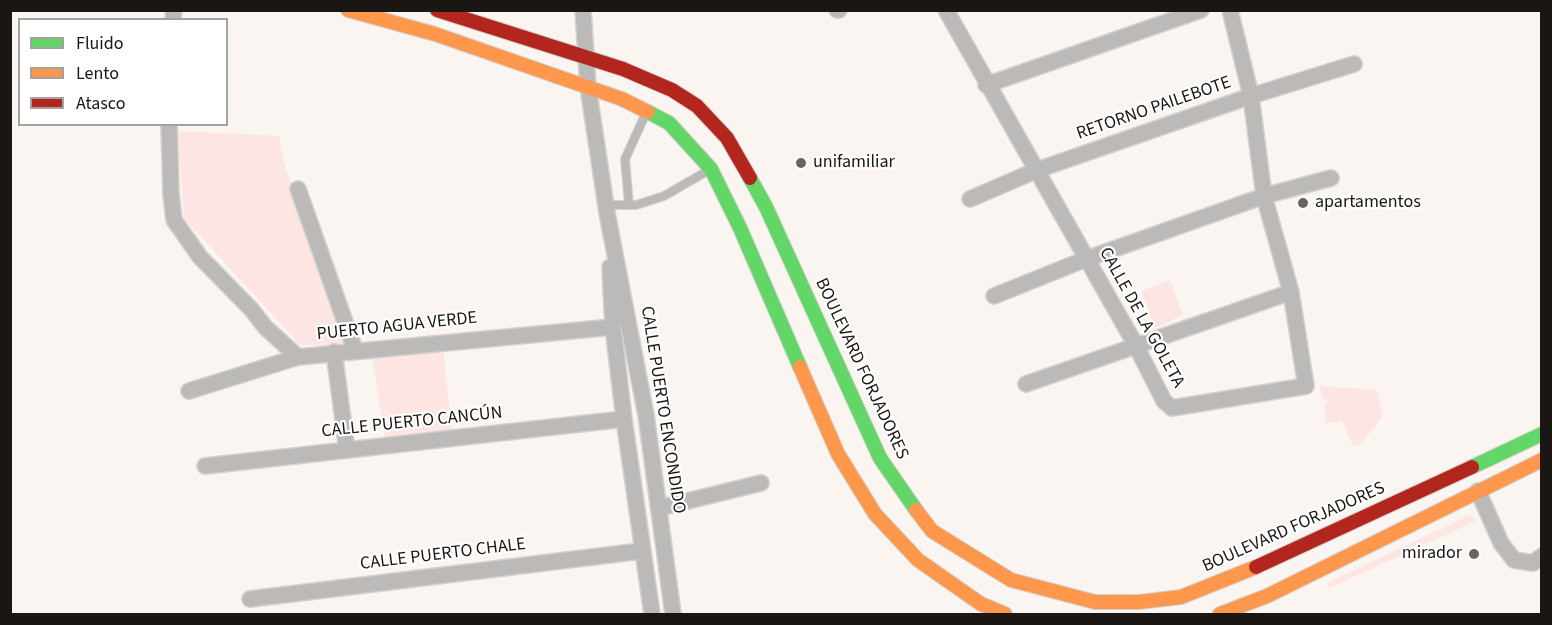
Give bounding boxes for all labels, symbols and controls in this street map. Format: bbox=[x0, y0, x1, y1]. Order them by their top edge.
legend bbox=[18, 18, 228, 126]
text: Fluido bbox=[76, 31, 123, 56]
text: Lento bbox=[76, 61, 119, 86]
street label: RETORNO PAILEBOTE bbox=[1074, 72, 1234, 146]
text: Atasco bbox=[76, 91, 125, 116]
place label: unifamiliar bbox=[813, 152, 895, 174]
marker: unifamiliar bbox=[794, 156, 808, 170]
place label: apartamentos bbox=[1315, 192, 1421, 214]
marker: apartamentos bbox=[1296, 196, 1310, 210]
street label: CALLE DE LA GOLETA bbox=[1094, 244, 1188, 392]
street label: BOULEVARD FORJADORES bbox=[809, 275, 913, 463]
street label: CALLE PUERTO ENCONDIDO bbox=[635, 305, 689, 515]
street label: PUERTO AGUA VERDE bbox=[316, 308, 478, 346]
street label: CALLE PUERTO CANCÚN bbox=[321, 403, 503, 443]
street label: BOULEVARD FORJADORES bbox=[1199, 478, 1389, 578]
street label: CALLE PUERTO CHALE bbox=[359, 534, 527, 576]
place label: mirador bbox=[1402, 543, 1462, 565]
marker: mirador bbox=[1467, 547, 1481, 561]

